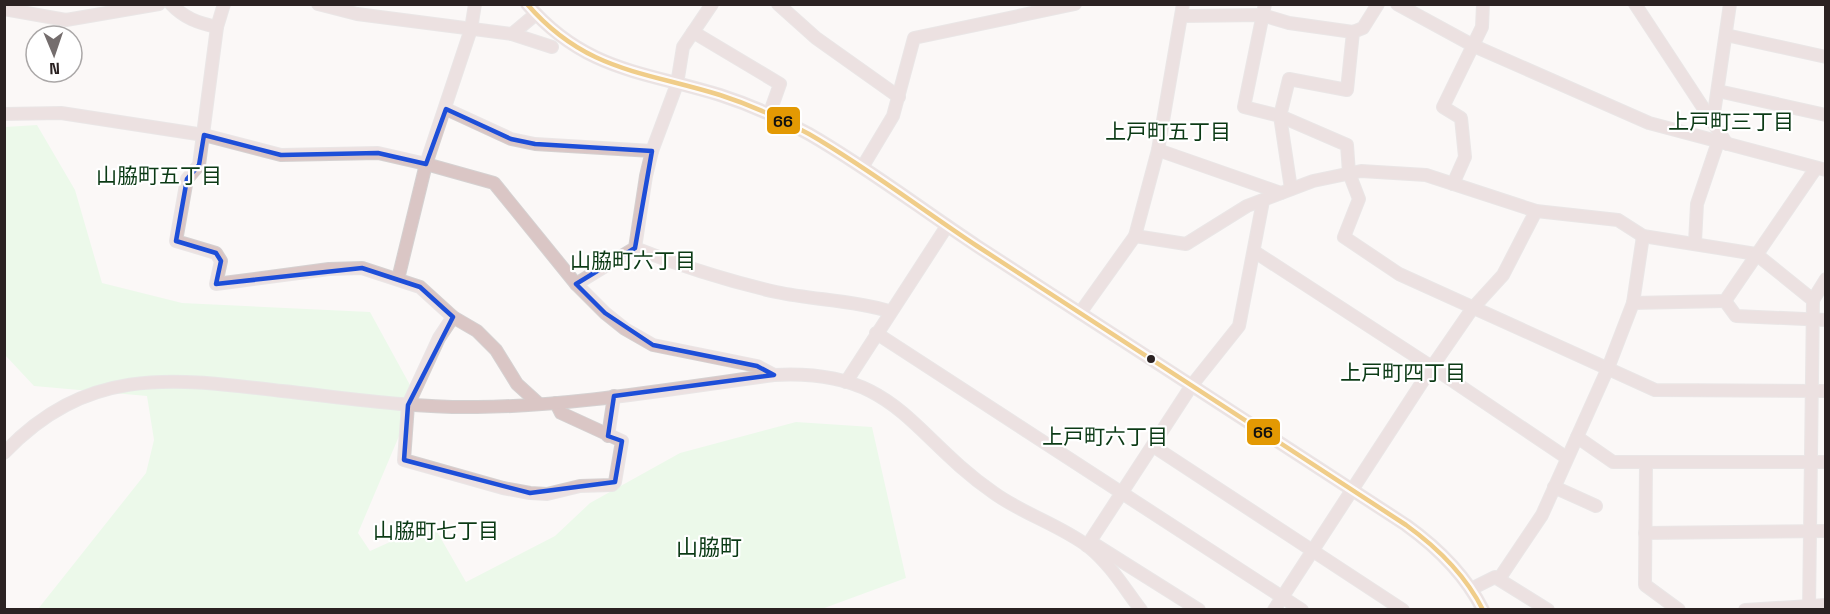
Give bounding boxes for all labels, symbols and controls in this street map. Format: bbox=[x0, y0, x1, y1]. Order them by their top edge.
north arrow bbox=[24, 24, 84, 84]
text: N bbox=[49, 58, 60, 79]
line badge: 66 bbox=[766, 106, 801, 135]
district label: 上戸町三丁目 bbox=[1668, 108, 1794, 135]
text: 66 bbox=[773, 111, 793, 132]
district label: 上戸町五丁目 bbox=[1105, 118, 1231, 145]
district label: 山脇町五丁目 bbox=[96, 162, 222, 189]
district label: 山脇町六丁目 bbox=[570, 247, 696, 274]
unlabelled marker bbox=[1145, 353, 1157, 365]
district label: 上戸町四丁目 bbox=[1340, 359, 1466, 386]
line badge: 66 bbox=[1246, 418, 1281, 446]
text: 66 bbox=[1253, 422, 1273, 443]
district label: 上戸町六丁目 bbox=[1042, 423, 1168, 450]
district label: 山脇町七丁目 bbox=[373, 517, 499, 544]
district label: 山脇町 bbox=[676, 533, 742, 561]

